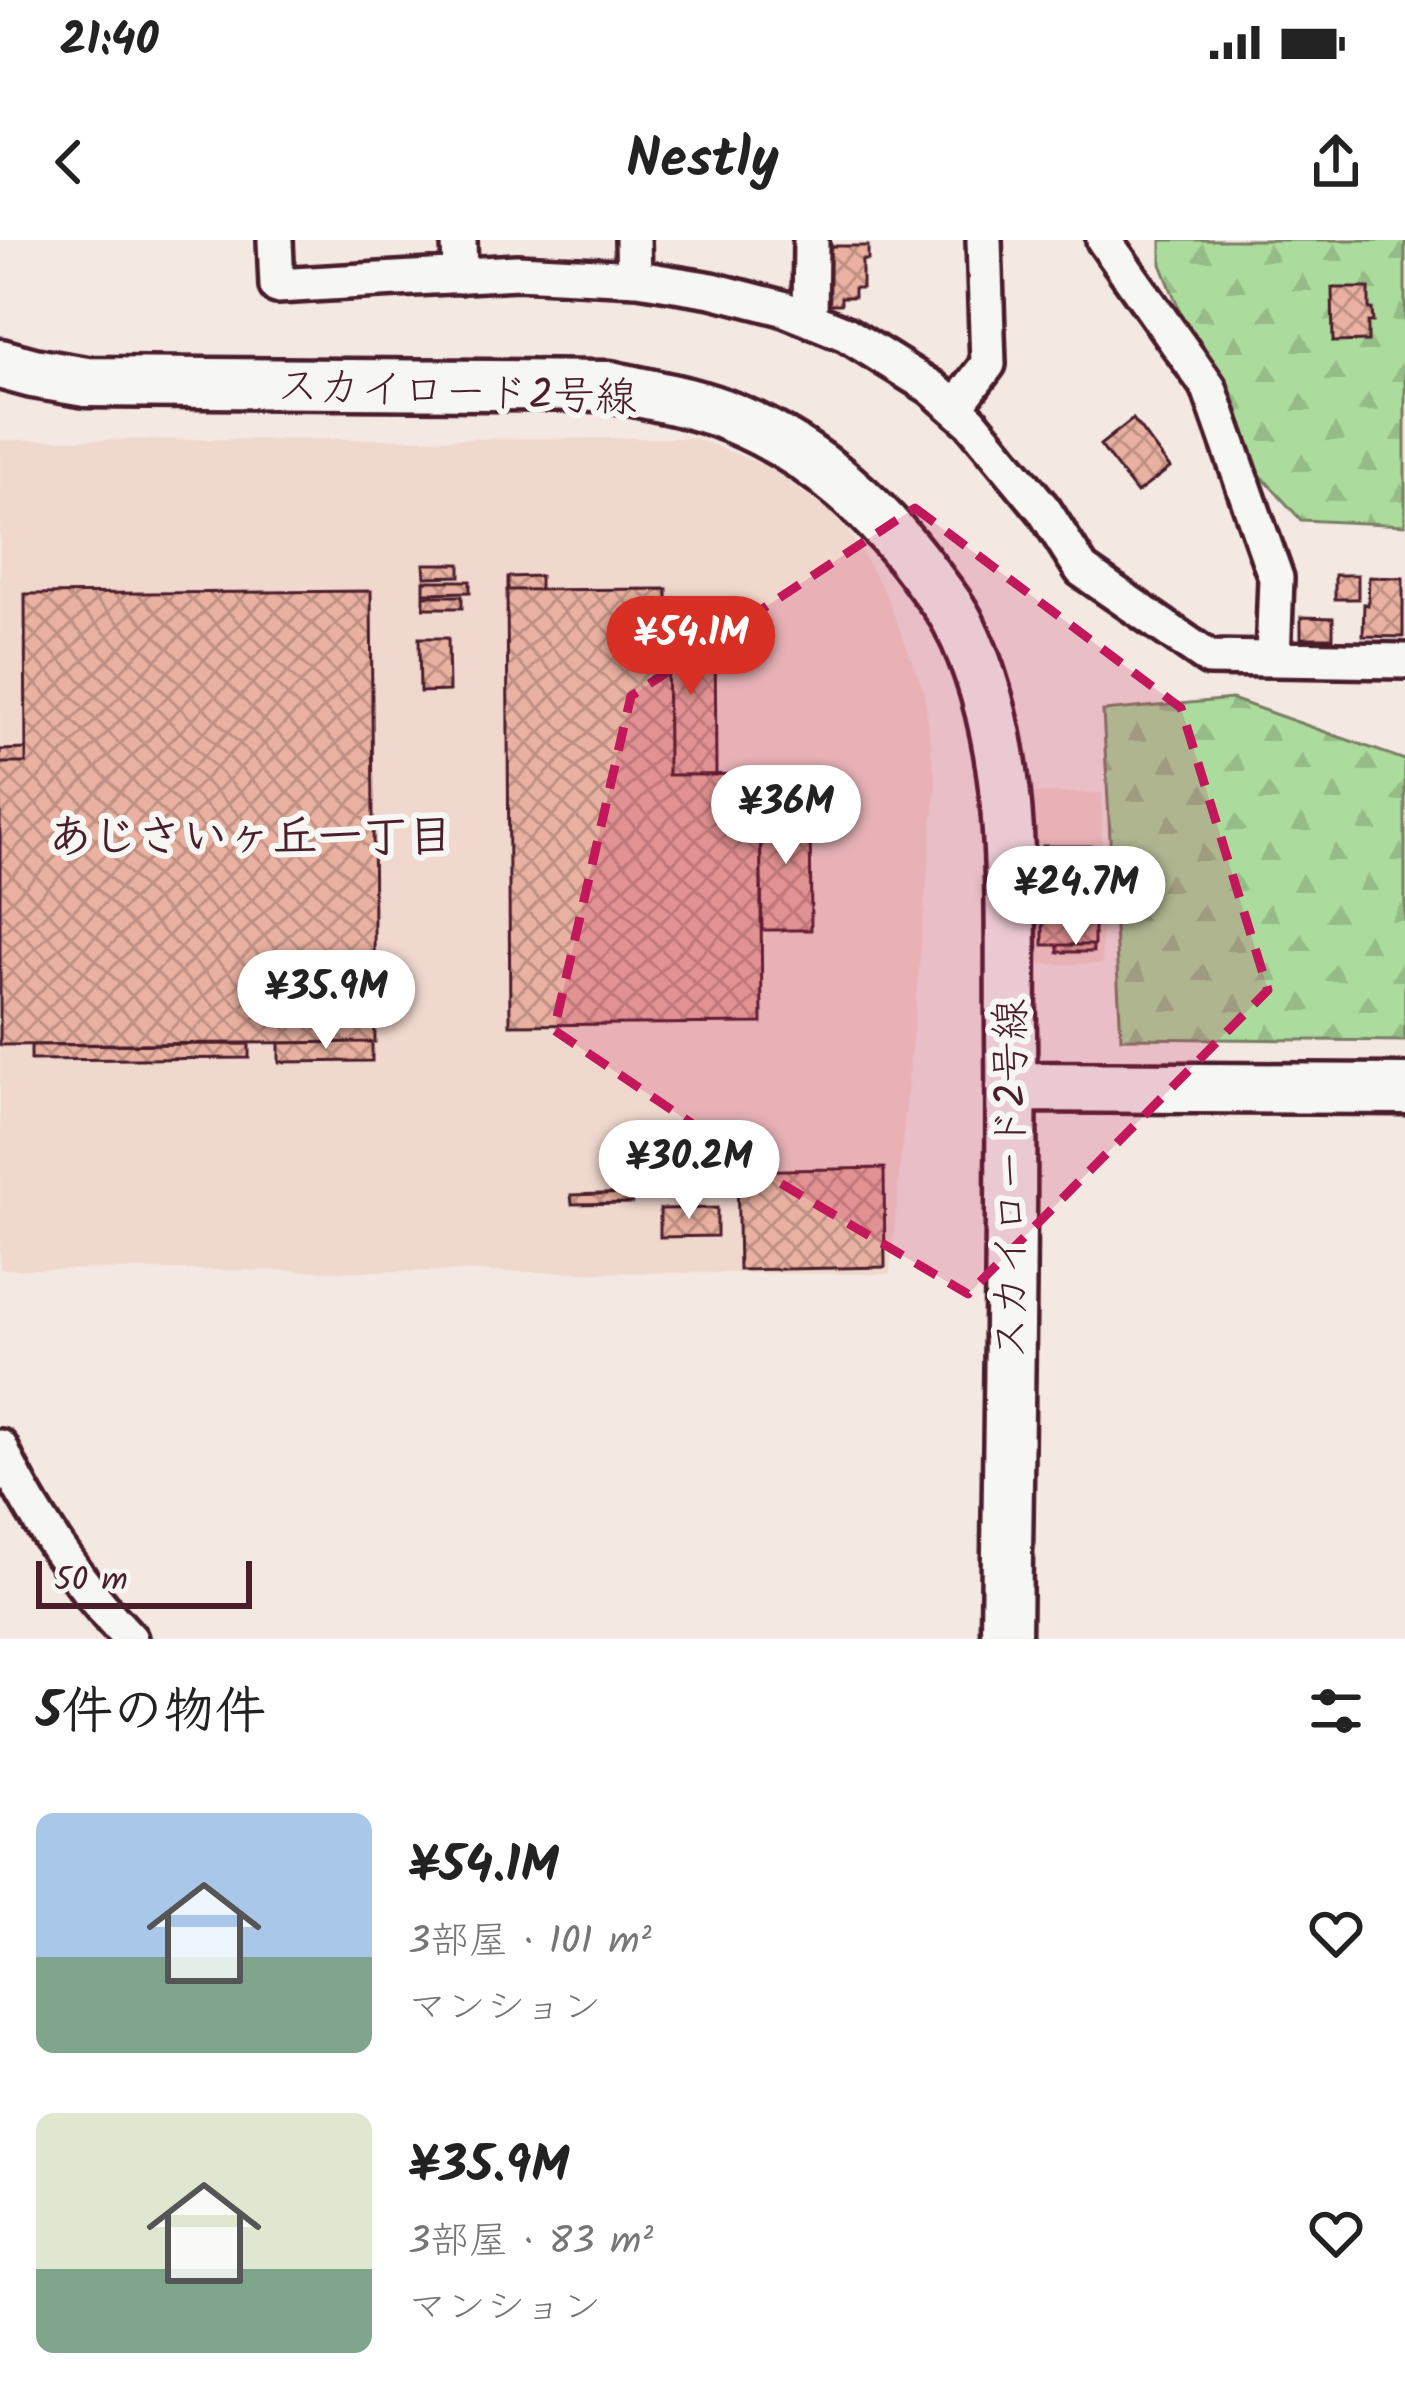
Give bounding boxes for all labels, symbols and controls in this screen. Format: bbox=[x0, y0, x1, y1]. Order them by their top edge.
text: 21:40 bbox=[60, 6, 159, 78]
text: Nestly bbox=[626, 119, 779, 205]
icon: back bbox=[36, 129, 102, 195]
icon: share bbox=[1303, 129, 1369, 195]
street label: スカイロード2号線 bbox=[276, 354, 638, 433]
pin: ¥54.1M bbox=[593, 596, 789, 698]
text: ¥54.1M bbox=[633, 604, 749, 666]
pin: ¥36M bbox=[715, 765, 857, 867]
text: ¥36M bbox=[738, 773, 834, 835]
district label: あじさいヶ丘一丁目 bbox=[47, 803, 453, 875]
pin: ¥24.7M bbox=[978, 846, 1174, 948]
text: ¥24.7M bbox=[1013, 854, 1139, 916]
pin: ¥35.9M bbox=[228, 950, 424, 1052]
text: ¥35.9M bbox=[264, 958, 388, 1020]
street label: スカイロード2号線 bbox=[979, 999, 1046, 1359]
pin: ¥30.2M bbox=[591, 1120, 787, 1222]
text: ¥30.2M bbox=[626, 1128, 752, 1190]
scale bar bbox=[36, 1555, 252, 1608]
text: 50 m bbox=[54, 1555, 128, 1608]
text: 5件の物件 bbox=[36, 1673, 266, 1754]
icon: filters bbox=[1303, 1678, 1369, 1744]
text: ¥54.1M bbox=[408, 1827, 559, 1908]
icon: home bbox=[132, 1861, 276, 2005]
icon: heart bbox=[1303, 1900, 1369, 1966]
text: 3部屋 · 101 m² bbox=[408, 1912, 651, 1974]
text: マンション bbox=[408, 1978, 601, 2040]
text: ¥35.9M bbox=[408, 2127, 570, 2208]
icon: home bbox=[132, 2161, 276, 2305]
icon: heart bbox=[1303, 2200, 1369, 2266]
text: 3部屋 · 83 m² bbox=[408, 2212, 653, 2274]
text: マンション bbox=[408, 2278, 601, 2340]

